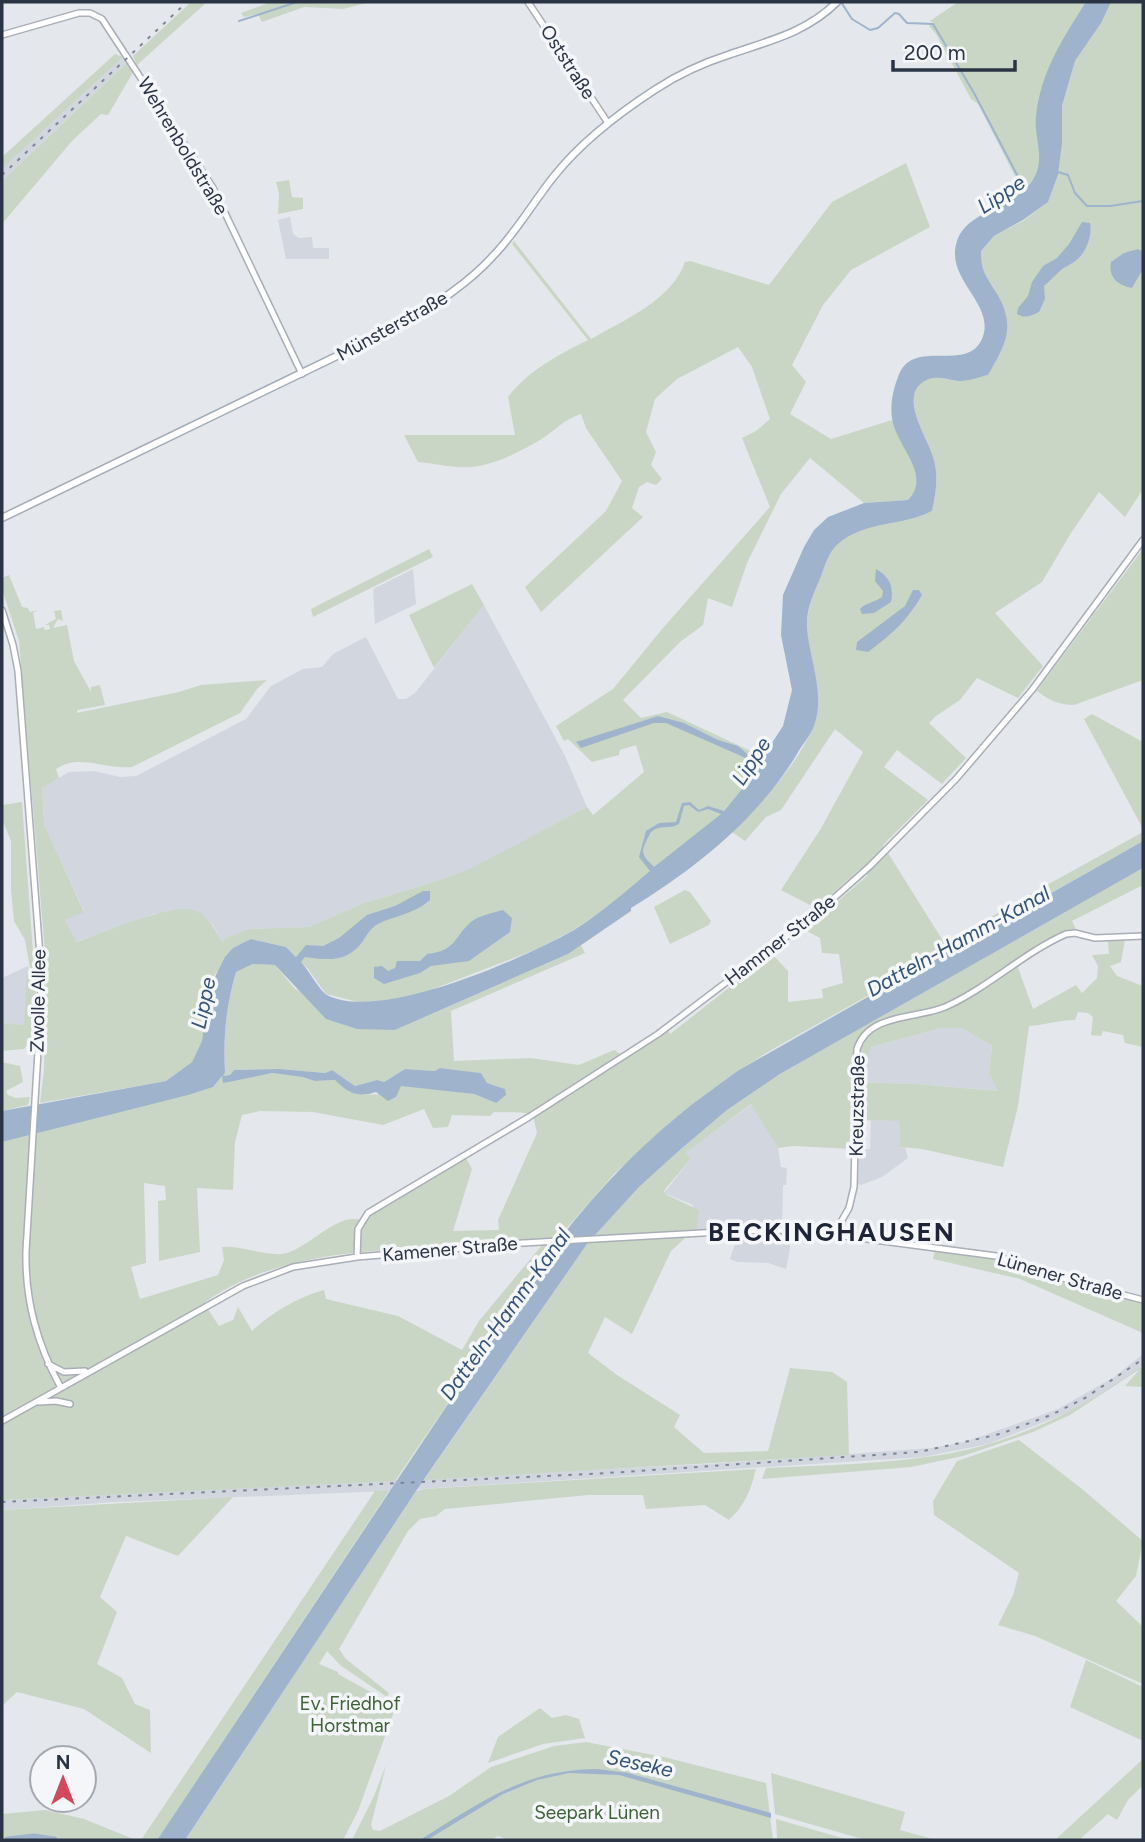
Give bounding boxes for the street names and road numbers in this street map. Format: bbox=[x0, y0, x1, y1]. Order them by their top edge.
street label: Oststraße bbox=[535, 20, 601, 104]
street label: Wehrenboldstraße bbox=[133, 73, 233, 219]
street label: Münsterstraße bbox=[332, 286, 452, 366]
street label: Hammer Straße bbox=[720, 890, 840, 990]
street label: Zwolle Allee bbox=[26, 949, 50, 1053]
street label: Kreuzstraße bbox=[845, 1055, 869, 1157]
street label: Kamener Straße bbox=[381, 1232, 519, 1266]
street label: Lünener Straße bbox=[995, 1247, 1125, 1305]

